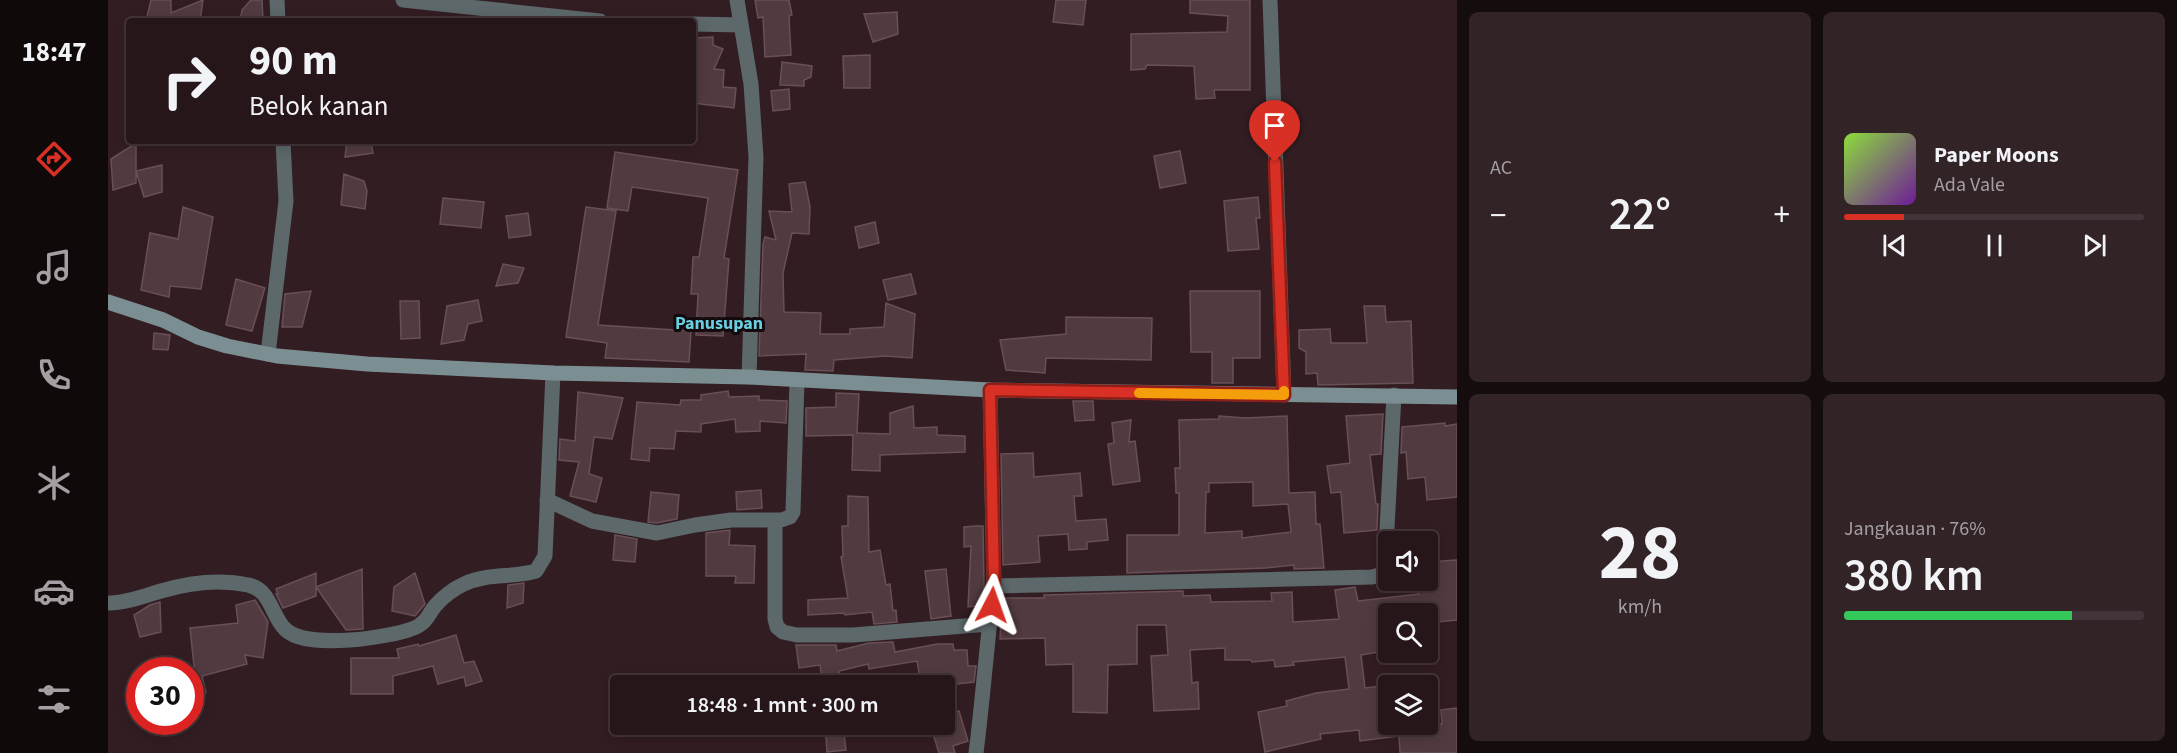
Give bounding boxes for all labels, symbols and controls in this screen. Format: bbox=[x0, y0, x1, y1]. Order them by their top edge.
text: 90 m bbox=[249, 31, 338, 91]
text: 18:47 bbox=[21, 33, 87, 72]
icon: right bbox=[150, 42, 228, 120]
text: Belok kanan bbox=[249, 87, 388, 126]
pin bbox=[1249, 100, 1300, 162]
icon: arrive bbox=[1258, 109, 1291, 142]
icon: directions bbox=[33, 138, 75, 180]
text: Paper Moons bbox=[1934, 139, 2059, 171]
text: AC bbox=[1490, 154, 1512, 182]
text: Ada Vale bbox=[1934, 171, 2005, 199]
text: 22° bbox=[1609, 183, 1671, 247]
text: − bbox=[1490, 192, 1506, 239]
text: + bbox=[1774, 192, 1790, 239]
icon: previous bbox=[1878, 229, 1911, 262]
icon: pause bbox=[1978, 229, 2011, 262]
icon: next bbox=[2078, 229, 2111, 262]
icon: music bbox=[33, 246, 75, 288]
district label: Panusupan bbox=[675, 311, 763, 336]
icon: phone bbox=[33, 354, 75, 396]
icon: climate bbox=[33, 462, 75, 504]
text: 28 bbox=[1599, 498, 1681, 609]
text: Jangkauan · 76% bbox=[1844, 515, 1986, 543]
map controls bbox=[1378, 531, 1438, 735]
button: sound bbox=[1378, 531, 1438, 591]
text: 380 km bbox=[1844, 544, 1984, 608]
icon: car bbox=[33, 570, 75, 612]
position arrow bbox=[960, 573, 1024, 637]
text: km/h bbox=[1618, 593, 1662, 621]
button: search bbox=[1378, 603, 1438, 663]
speed limit sign: 30 bbox=[126, 657, 204, 735]
button: layers bbox=[1378, 675, 1438, 735]
icon: filters bbox=[33, 678, 75, 720]
text: 18:48 · 1 mnt · 300 m bbox=[686, 689, 879, 721]

